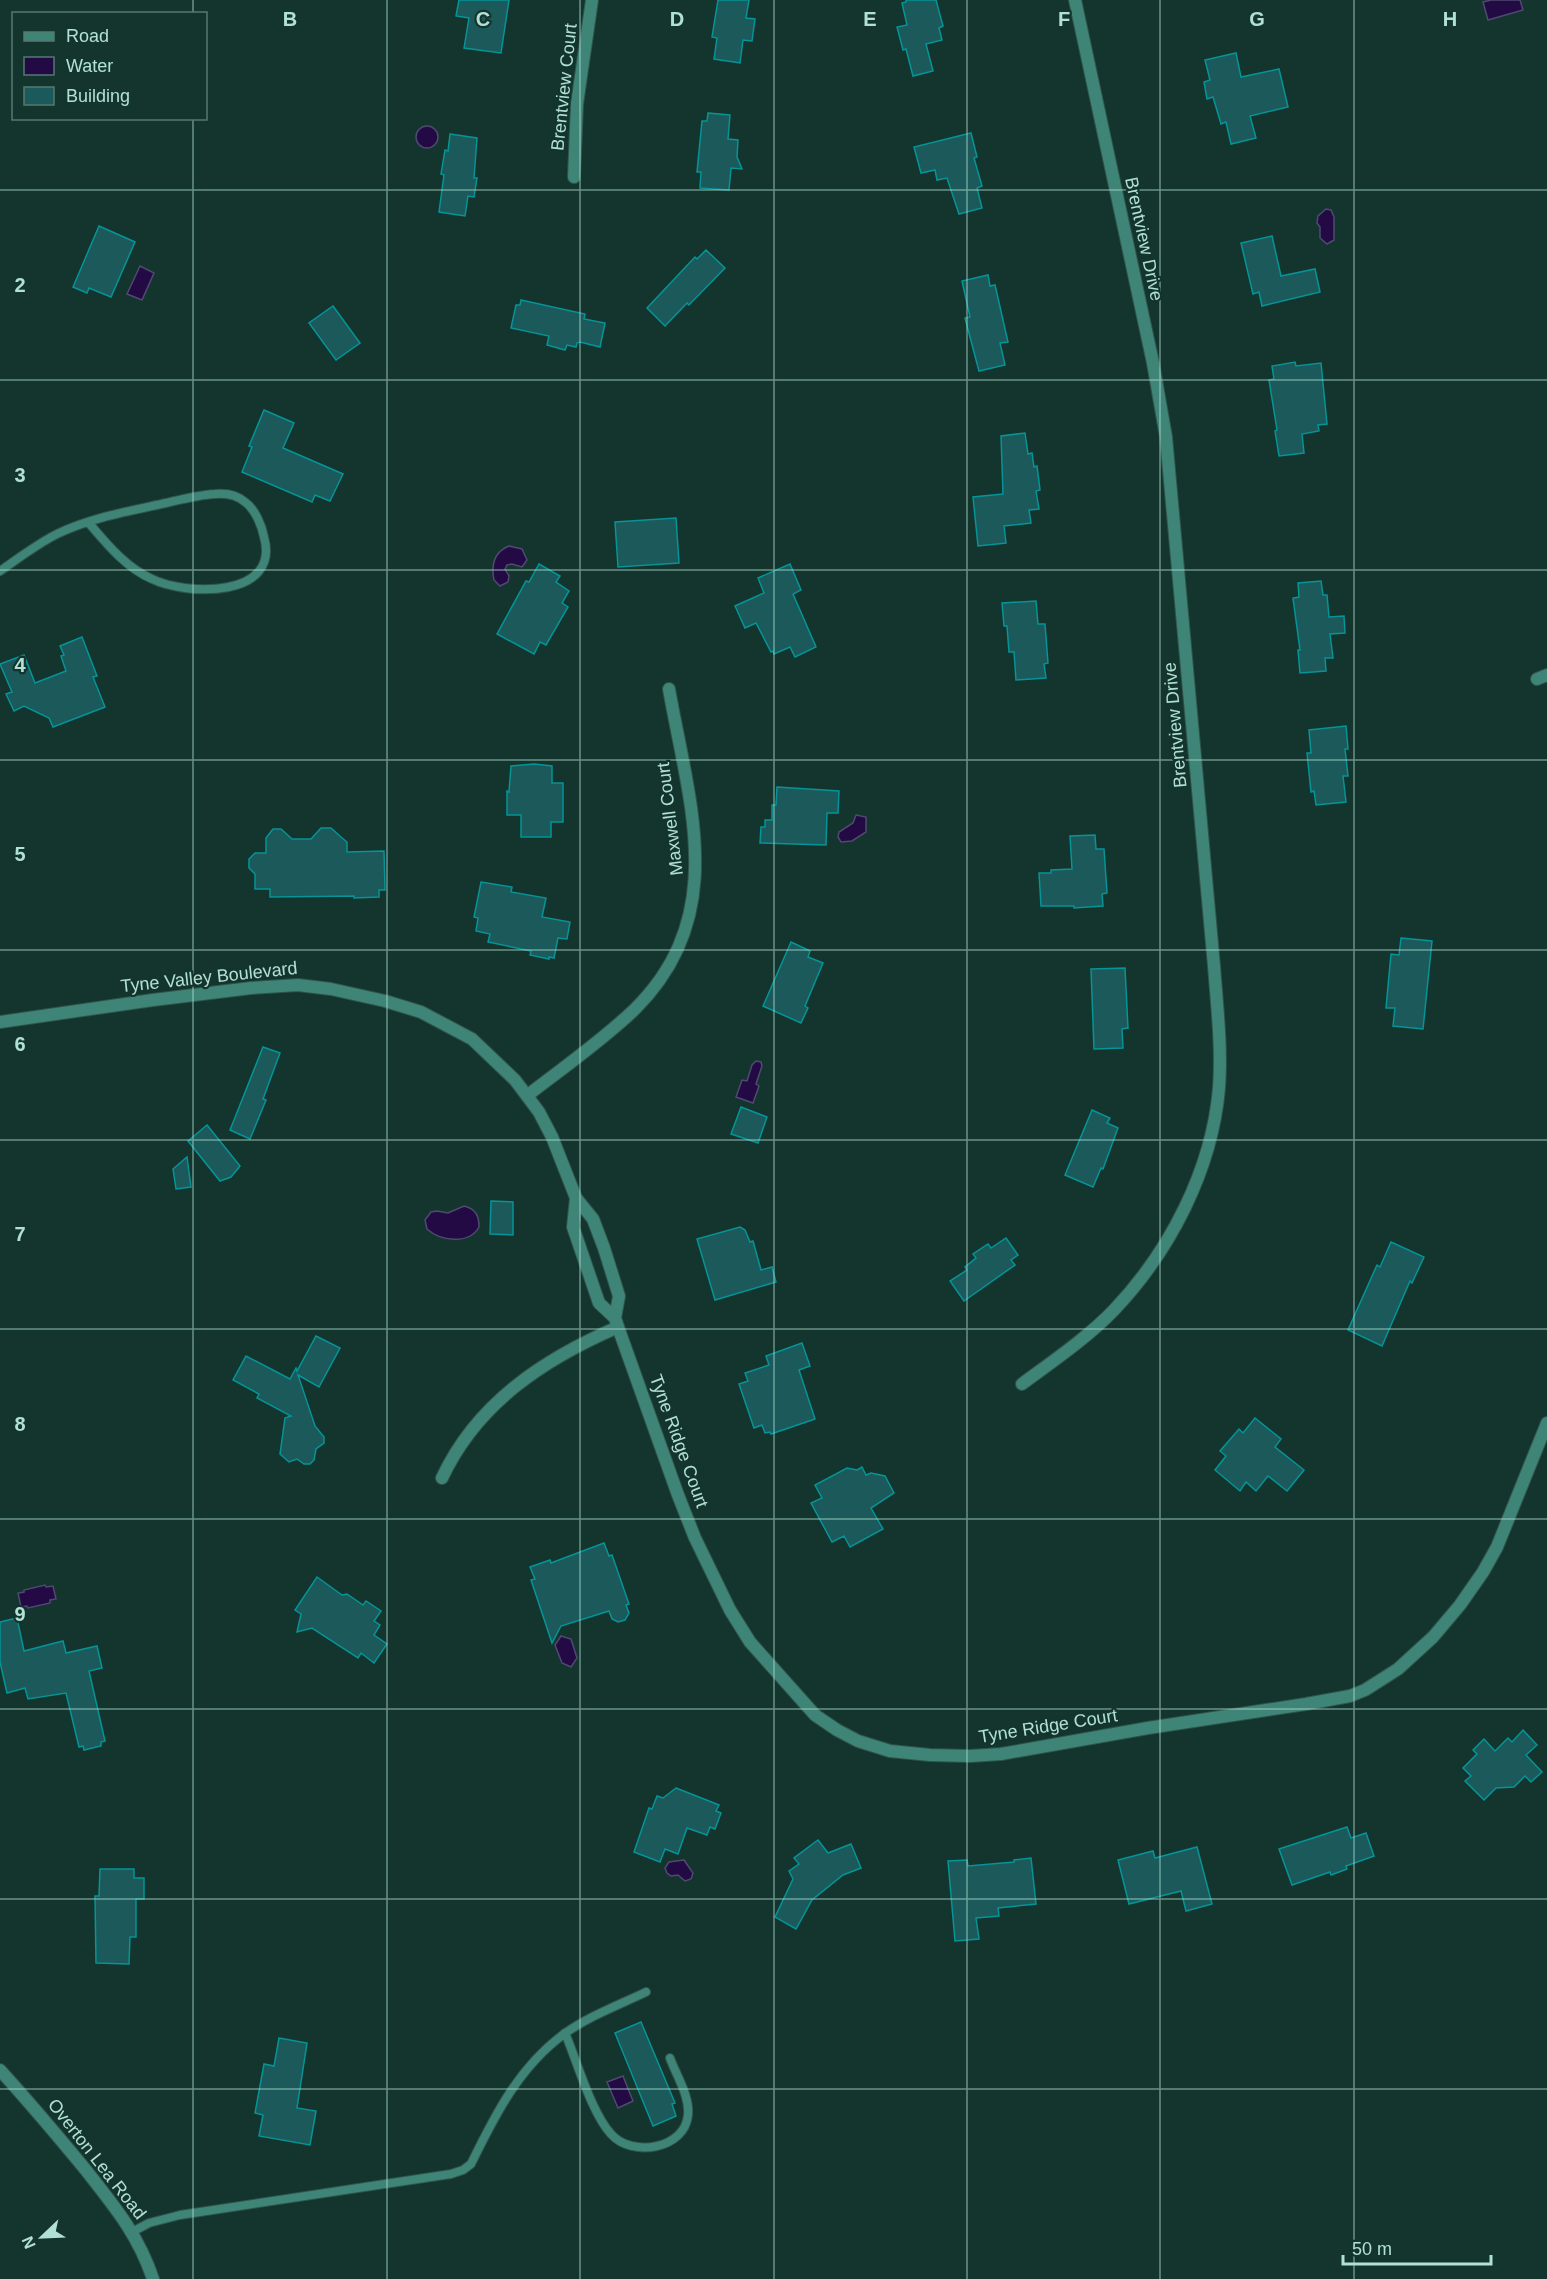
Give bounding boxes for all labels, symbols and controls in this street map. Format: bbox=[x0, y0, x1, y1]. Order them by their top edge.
text: B bbox=[283, 8, 297, 30]
text: C bbox=[476, 8, 490, 30]
text: D bbox=[670, 8, 684, 30]
text: E bbox=[863, 8, 877, 30]
text: F bbox=[1058, 8, 1070, 30]
text: G bbox=[1249, 8, 1265, 30]
text: H bbox=[1443, 8, 1457, 30]
legend bbox=[12, 12, 207, 120]
street label: Brentview Court bbox=[547, 22, 581, 152]
text: Road bbox=[66, 26, 109, 46]
text: Water bbox=[66, 56, 113, 76]
text: Building bbox=[66, 86, 130, 106]
street label: Brentview Drive bbox=[1121, 175, 1167, 303]
text: 2 bbox=[14, 274, 26, 296]
text: 3 bbox=[14, 464, 26, 486]
text: 4 bbox=[14, 654, 26, 676]
street label: Brentview Drive bbox=[1160, 661, 1190, 789]
street label: Maxwell Court bbox=[653, 761, 687, 877]
text: 5 bbox=[14, 843, 26, 865]
street label: Tyne Valley Boulevard bbox=[120, 958, 298, 996]
text: 6 bbox=[14, 1033, 26, 1055]
text: 7 bbox=[14, 1223, 26, 1245]
street label: Tyne Ridge Court bbox=[646, 1372, 712, 1510]
text: 8 bbox=[14, 1413, 26, 1435]
text: 9 bbox=[14, 1603, 26, 1625]
street label: Tyne Ridge Court bbox=[977, 1705, 1119, 1747]
street label: Overton Lea Road bbox=[44, 2095, 150, 2223]
north arrow bbox=[12, 2207, 72, 2267]
scale bar bbox=[1343, 2228, 1492, 2266]
text: N bbox=[19, 2234, 39, 2251]
text: 50 m bbox=[1352, 2239, 1392, 2259]

